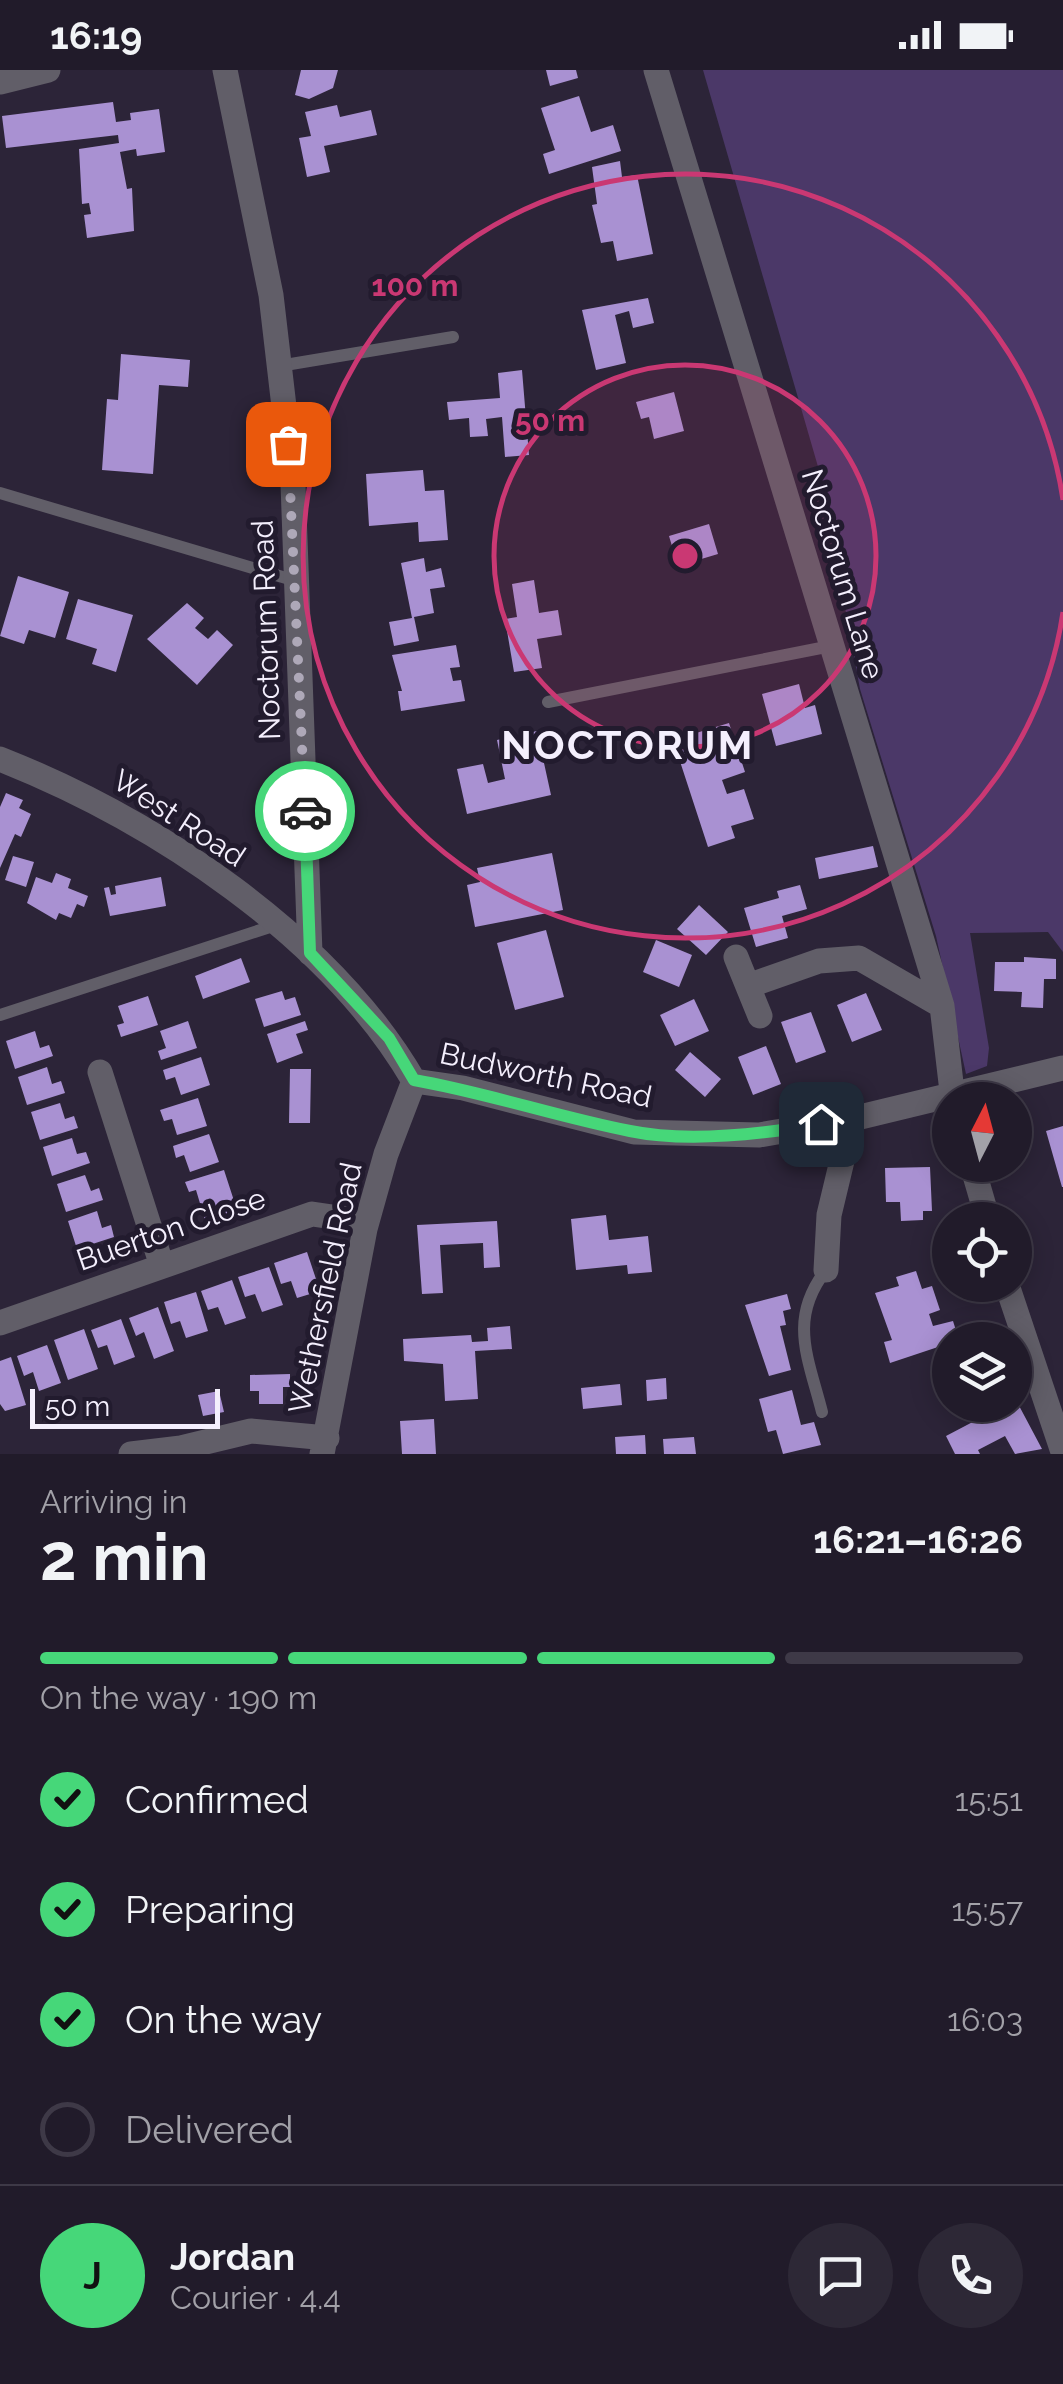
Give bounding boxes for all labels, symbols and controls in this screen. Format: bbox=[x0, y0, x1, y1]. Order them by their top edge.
text: 16:19 bbox=[50, 13, 142, 58]
text: 100 m bbox=[372, 268, 458, 303]
pin bbox=[246, 402, 331, 487]
text: 50 m bbox=[515, 403, 585, 438]
icon: bag bbox=[261, 417, 316, 472]
street label: Noctorum Lane bbox=[794, 465, 892, 683]
street label: Noctorum Road bbox=[245, 519, 287, 741]
centre of rings bbox=[667, 538, 703, 574]
district label: NOCTORUM bbox=[501, 721, 755, 768]
courier bbox=[255, 761, 355, 861]
street label: West Road bbox=[106, 762, 252, 874]
icon: car bbox=[278, 784, 333, 839]
street label: Budworth Road bbox=[437, 1035, 655, 1115]
pin bbox=[779, 1082, 864, 1167]
north arrow bbox=[932, 1082, 1032, 1182]
map controls bbox=[932, 1082, 1032, 1422]
icon: home bbox=[794, 1097, 849, 1152]
street label: Wethersfield Road bbox=[281, 1159, 369, 1417]
street label: Buerton Close bbox=[72, 1180, 270, 1278]
button: locate bbox=[932, 1202, 1032, 1302]
button: layers bbox=[932, 1322, 1032, 1422]
scale bar bbox=[30, 1384, 220, 1428]
text: 50 m bbox=[45, 1390, 110, 1423]
text: Arriving in bbox=[40, 1483, 187, 1520]
text: 16:21–16:26 bbox=[813, 1517, 1023, 1562]
text: 2 min bbox=[40, 1519, 209, 1595]
text: On the way · 190 m bbox=[40, 1679, 317, 1716]
icon: check bbox=[40, 1772, 95, 1827]
text: Confirmed bbox=[125, 1777, 309, 1822]
text: 15:51 bbox=[955, 1781, 1023, 1818]
icon: check bbox=[40, 1882, 95, 1937]
text: Preparing bbox=[125, 1887, 295, 1932]
text: 15:57 bbox=[951, 1891, 1023, 1928]
icon: check bbox=[40, 1992, 95, 2047]
text: On the way bbox=[125, 1997, 322, 2042]
text: 16:03 bbox=[947, 2001, 1023, 2038]
text: Delivered bbox=[125, 2107, 294, 2152]
button: chat bbox=[788, 2223, 893, 2328]
button: phone bbox=[918, 2223, 1023, 2328]
text: Jordan bbox=[170, 2234, 295, 2279]
text: J bbox=[83, 2253, 102, 2298]
text: Courier · 4.4 bbox=[170, 2279, 341, 2316]

